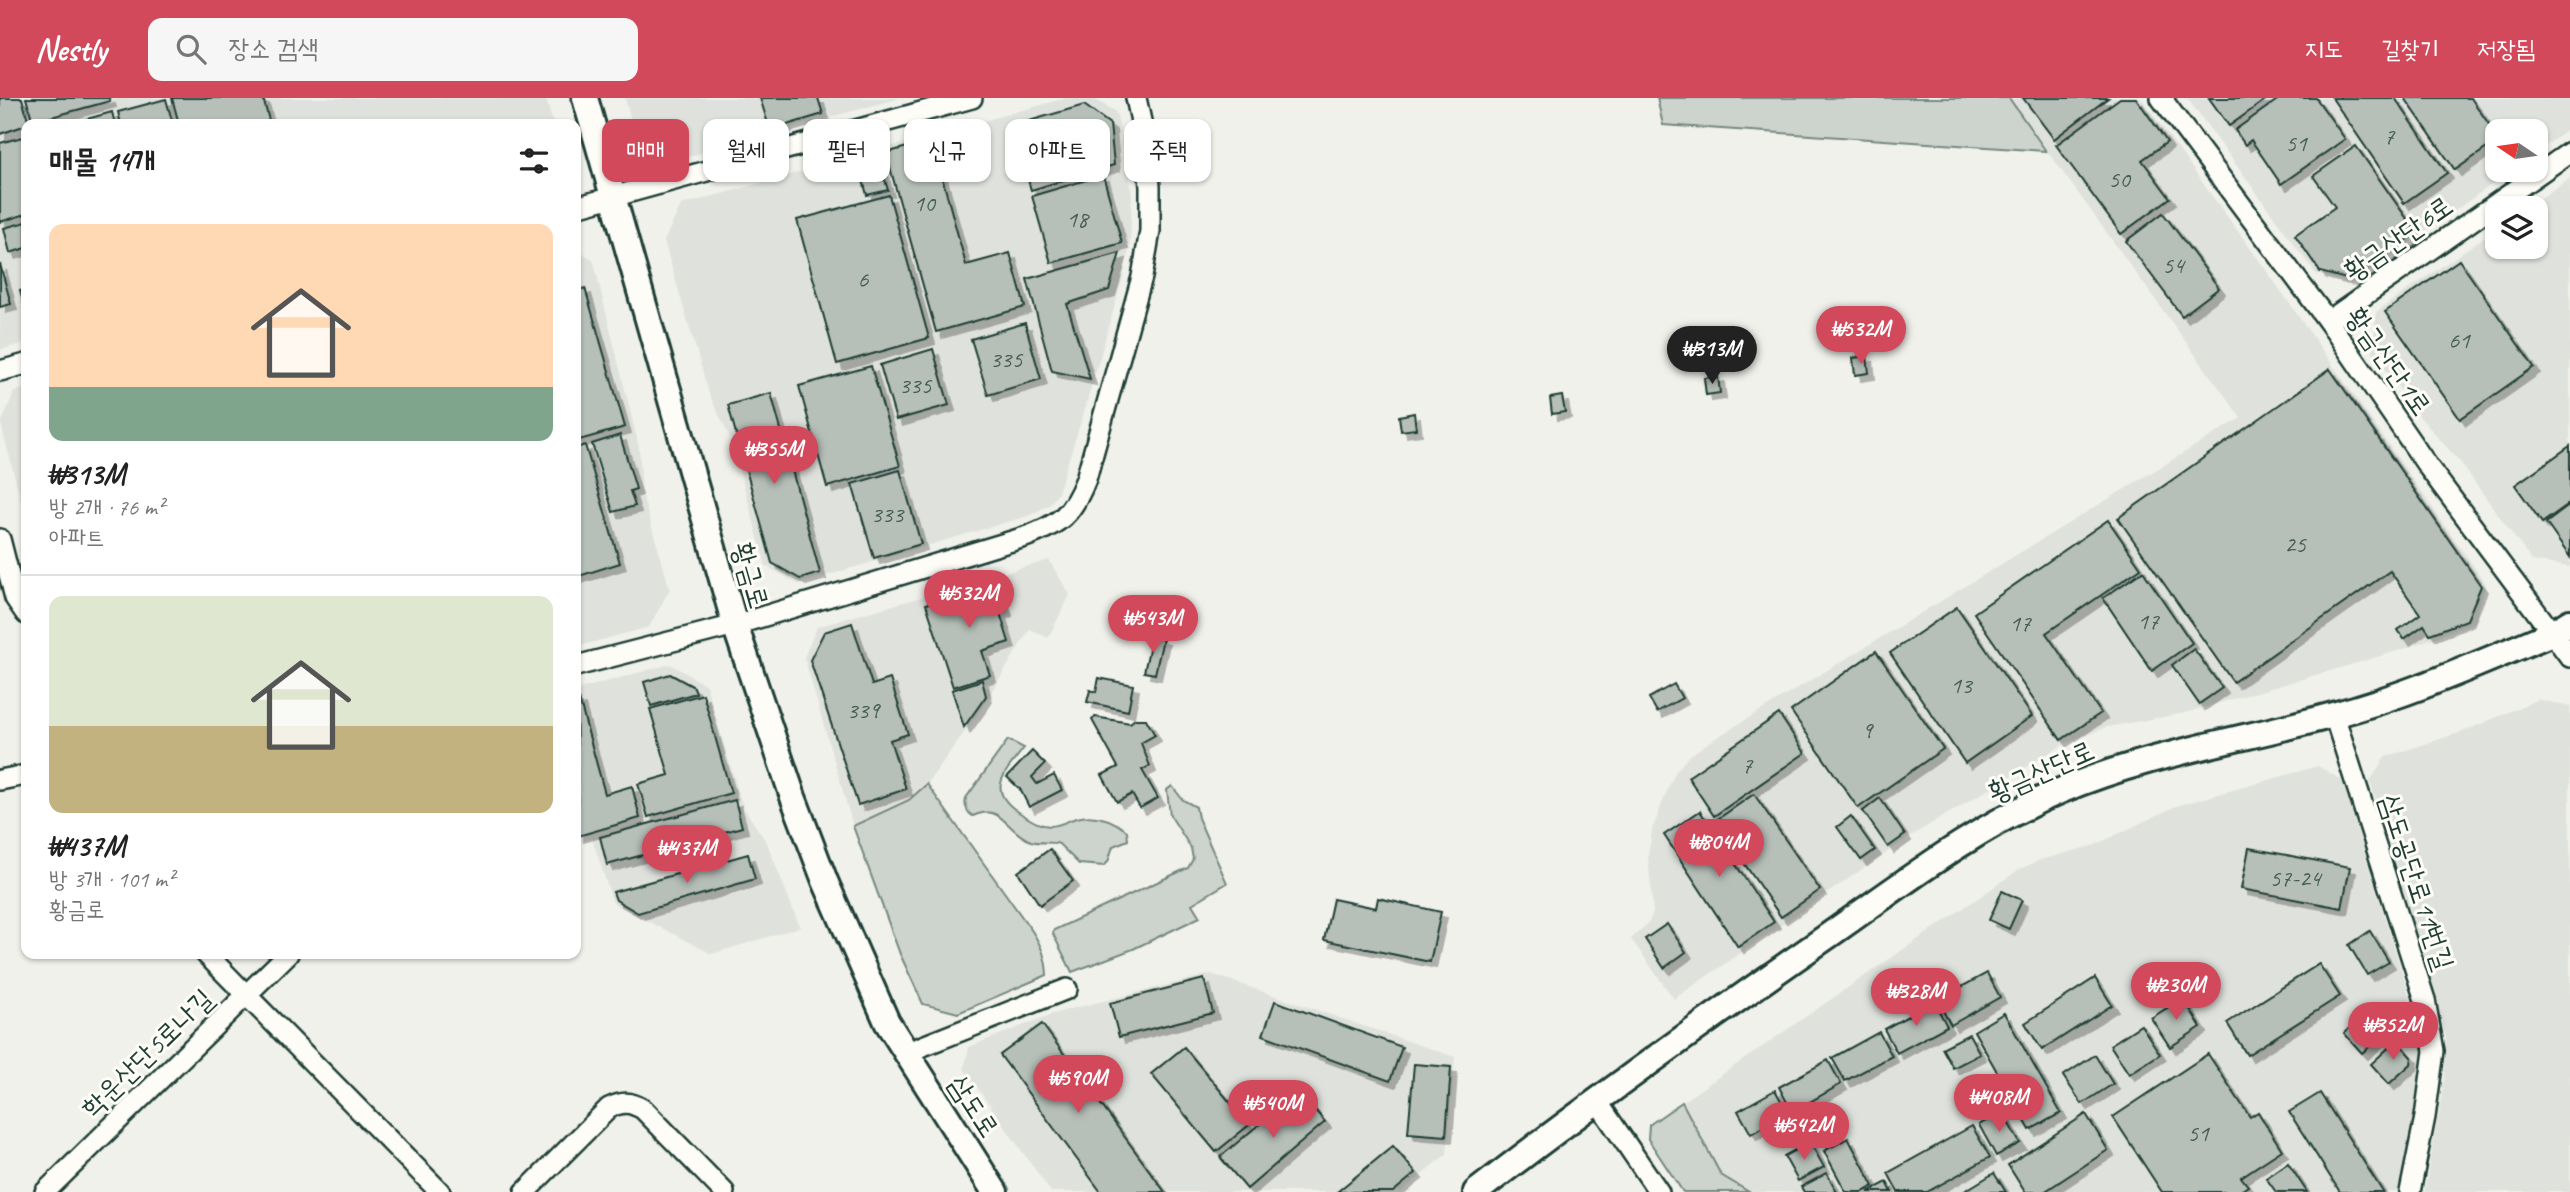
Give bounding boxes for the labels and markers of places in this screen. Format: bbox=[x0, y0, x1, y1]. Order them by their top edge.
pin: ₩532M bbox=[1812, 306, 1910, 366]
pin: ₩313M bbox=[1663, 327, 1761, 386]
pin: ₩355M bbox=[725, 426, 823, 486]
pin: ₩532M bbox=[920, 570, 1018, 630]
pin: ₩543M bbox=[1104, 596, 1202, 655]
pin: ₩804M bbox=[1670, 820, 1768, 879]
pin: ₩437M bbox=[638, 826, 736, 885]
pin: ₩230M bbox=[2127, 962, 2225, 1022]
pin: ₩328M bbox=[1867, 968, 1965, 1028]
pin: ₩352M bbox=[2344, 1002, 2442, 1062]
pin: ₩590M bbox=[1029, 1056, 1127, 1115]
pin: ₩408M bbox=[1950, 1074, 2048, 1134]
pin: ₩540M bbox=[1224, 1080, 1322, 1140]
pin: ₩542M bbox=[1755, 1102, 1853, 1162]

